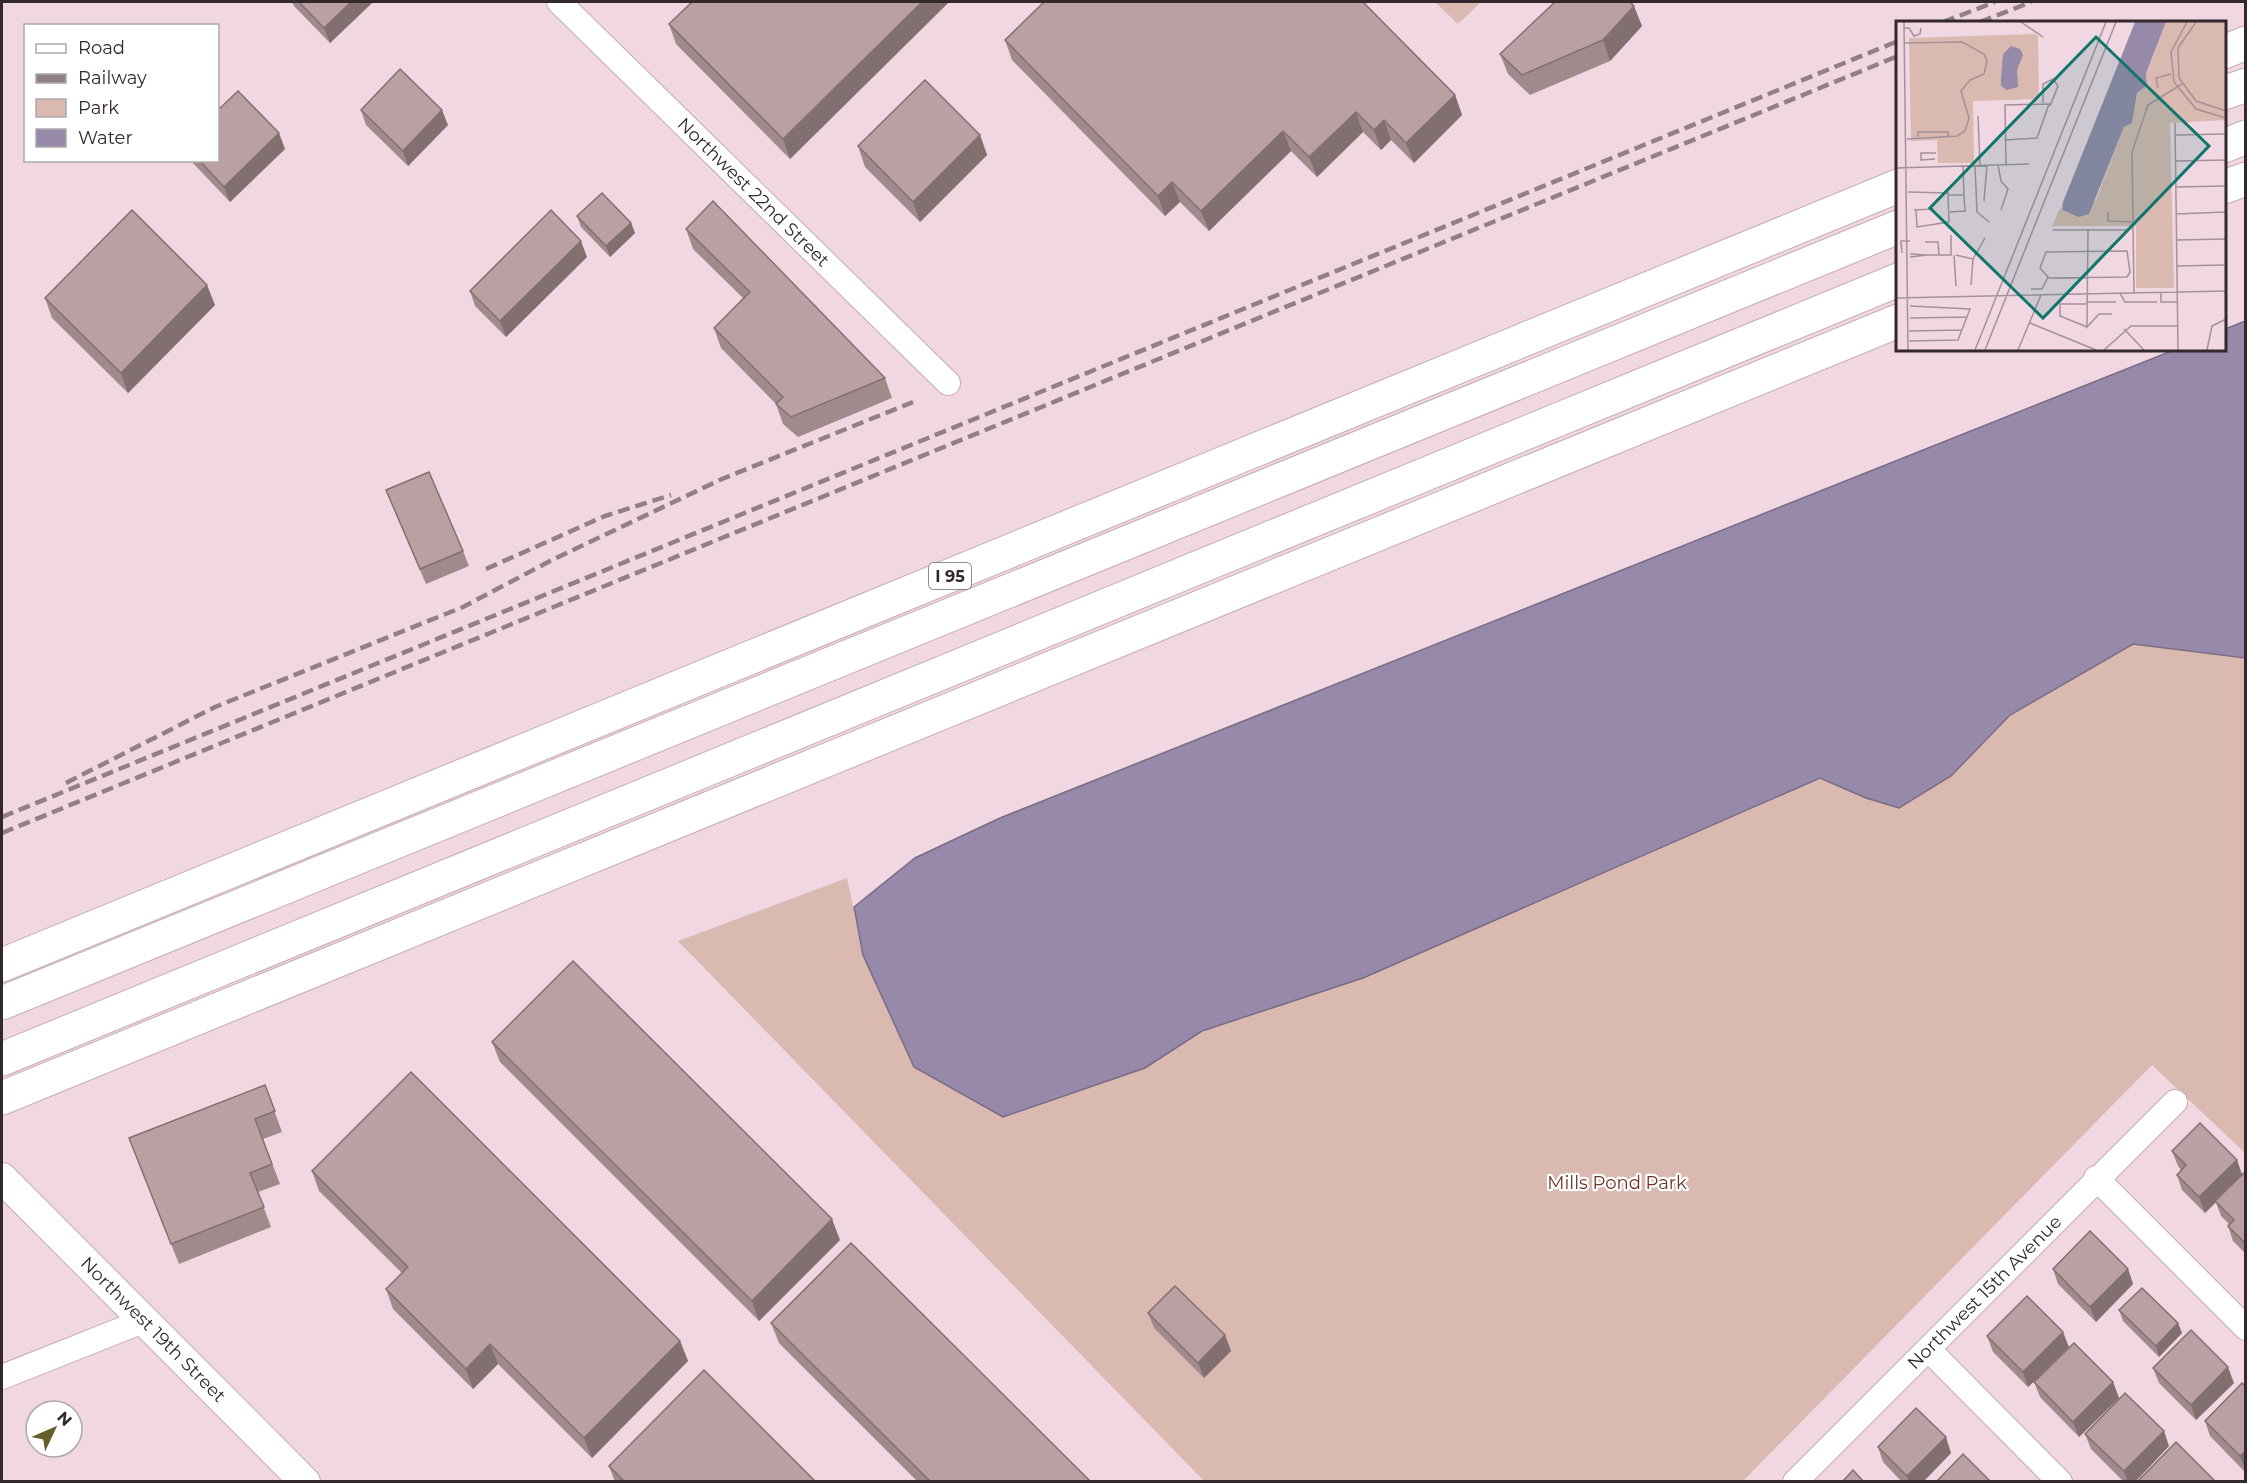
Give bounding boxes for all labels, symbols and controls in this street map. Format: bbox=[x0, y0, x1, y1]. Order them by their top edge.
inset map bbox=[1896, 21, 2226, 351]
legend bbox=[24, 24, 219, 162]
text: Road bbox=[78, 37, 125, 59]
text: Railway bbox=[78, 67, 147, 89]
text: Park bbox=[78, 97, 119, 119]
street label: Northwest 22nd Street bbox=[673, 113, 834, 272]
text: Water bbox=[78, 127, 133, 149]
road number: I 95 bbox=[929, 563, 971, 589]
park label: Mills Pond Park bbox=[1547, 1172, 1687, 1194]
street label: Northwest 15th Avenue bbox=[1903, 1211, 2066, 1374]
street label: Northwest 19th Street bbox=[76, 1252, 230, 1407]
north arrow bbox=[24, 1399, 84, 1459]
text: N bbox=[53, 1408, 76, 1430]

